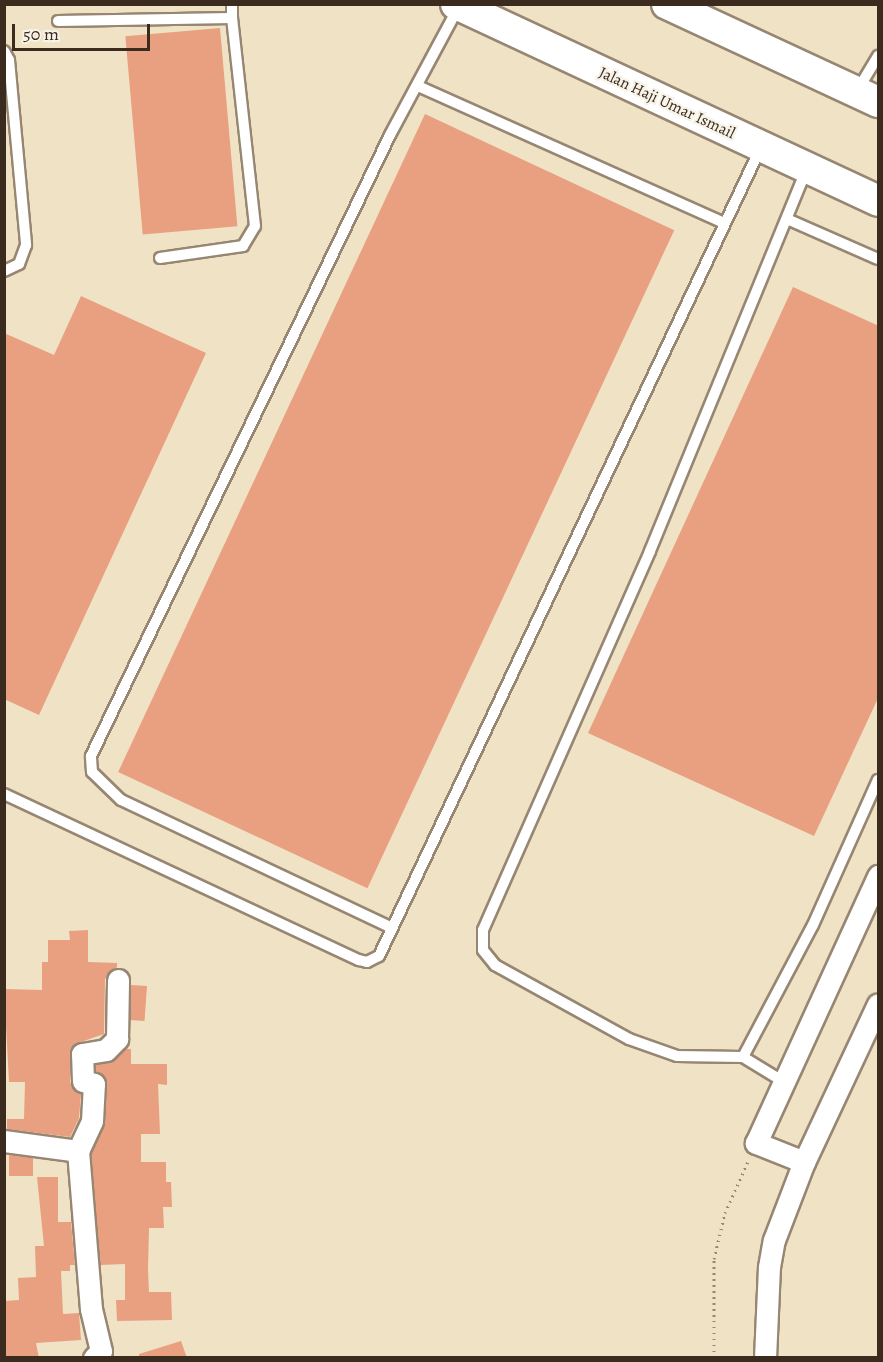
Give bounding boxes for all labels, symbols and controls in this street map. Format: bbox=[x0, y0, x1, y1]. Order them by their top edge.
scale bar bbox=[15, 12, 153, 50]
text: 50 m bbox=[23, 22, 59, 46]
street label: Jalan Haji Umar Ismail bbox=[596, 63, 738, 143]

